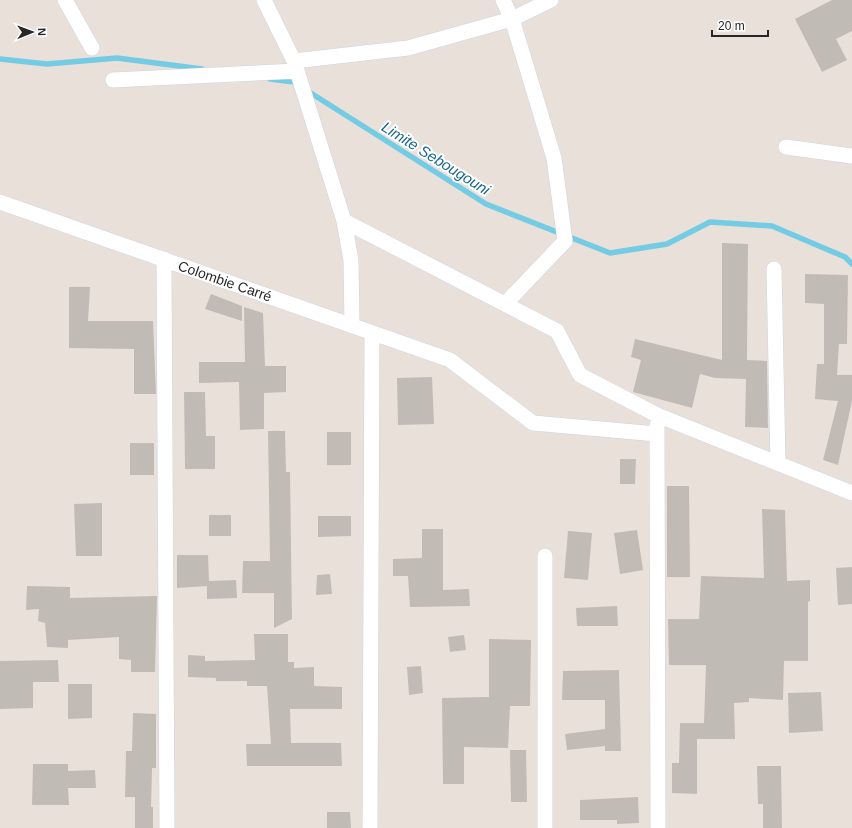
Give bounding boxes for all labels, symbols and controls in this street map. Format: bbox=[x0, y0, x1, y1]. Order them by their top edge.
north arrow bbox=[12, 12, 52, 52]
scale bar bbox=[712, 12, 768, 38]
text: 20 m bbox=[718, 19, 745, 33]
text: N bbox=[36, 28, 48, 36]
water label: Limite Sebougouni bbox=[379, 118, 494, 198]
street label: Colombie Carré bbox=[176, 257, 274, 305]

